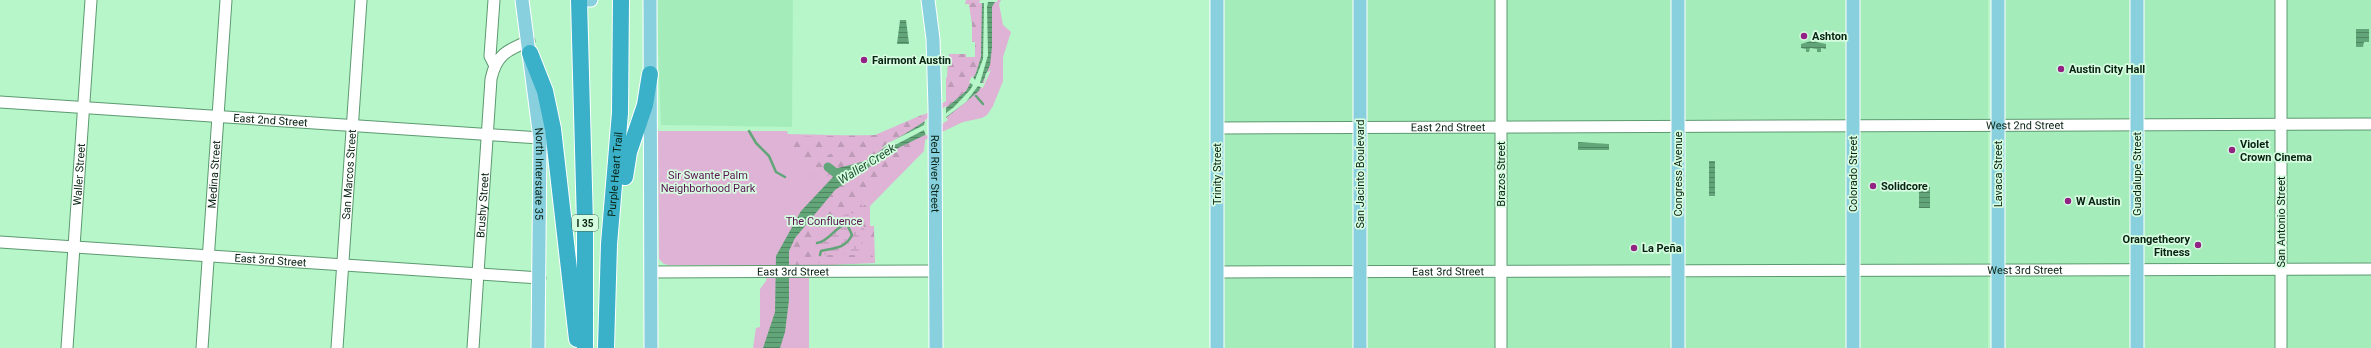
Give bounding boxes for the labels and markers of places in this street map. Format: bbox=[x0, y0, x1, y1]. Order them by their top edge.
place label: Ashton bbox=[1812, 30, 1847, 43]
marker: Ashton bbox=[1799, 31, 1809, 41]
place label: Fairmont Austin bbox=[872, 54, 951, 67]
marker: Fairmont Austin bbox=[859, 55, 869, 65]
place label: Austin City Hall bbox=[2069, 63, 2145, 76]
marker: Austin City Hall bbox=[2056, 64, 2066, 74]
place label: Violet Crown Cinema bbox=[2240, 138, 2312, 164]
marker: Violet Crown Cinema bbox=[2227, 145, 2237, 155]
place label: Solidcore bbox=[1881, 180, 1928, 193]
marker: Solidcore bbox=[1868, 181, 1878, 191]
place label: W Austin bbox=[2076, 195, 2120, 208]
marker: W Austin bbox=[2063, 196, 2073, 206]
place label: Orangetheory Fitness bbox=[2123, 233, 2190, 259]
marker: Orangetheory Fitness bbox=[2193, 240, 2203, 250]
place label: La Peña bbox=[1642, 242, 1682, 255]
marker: La Peña bbox=[1629, 243, 1639, 253]

